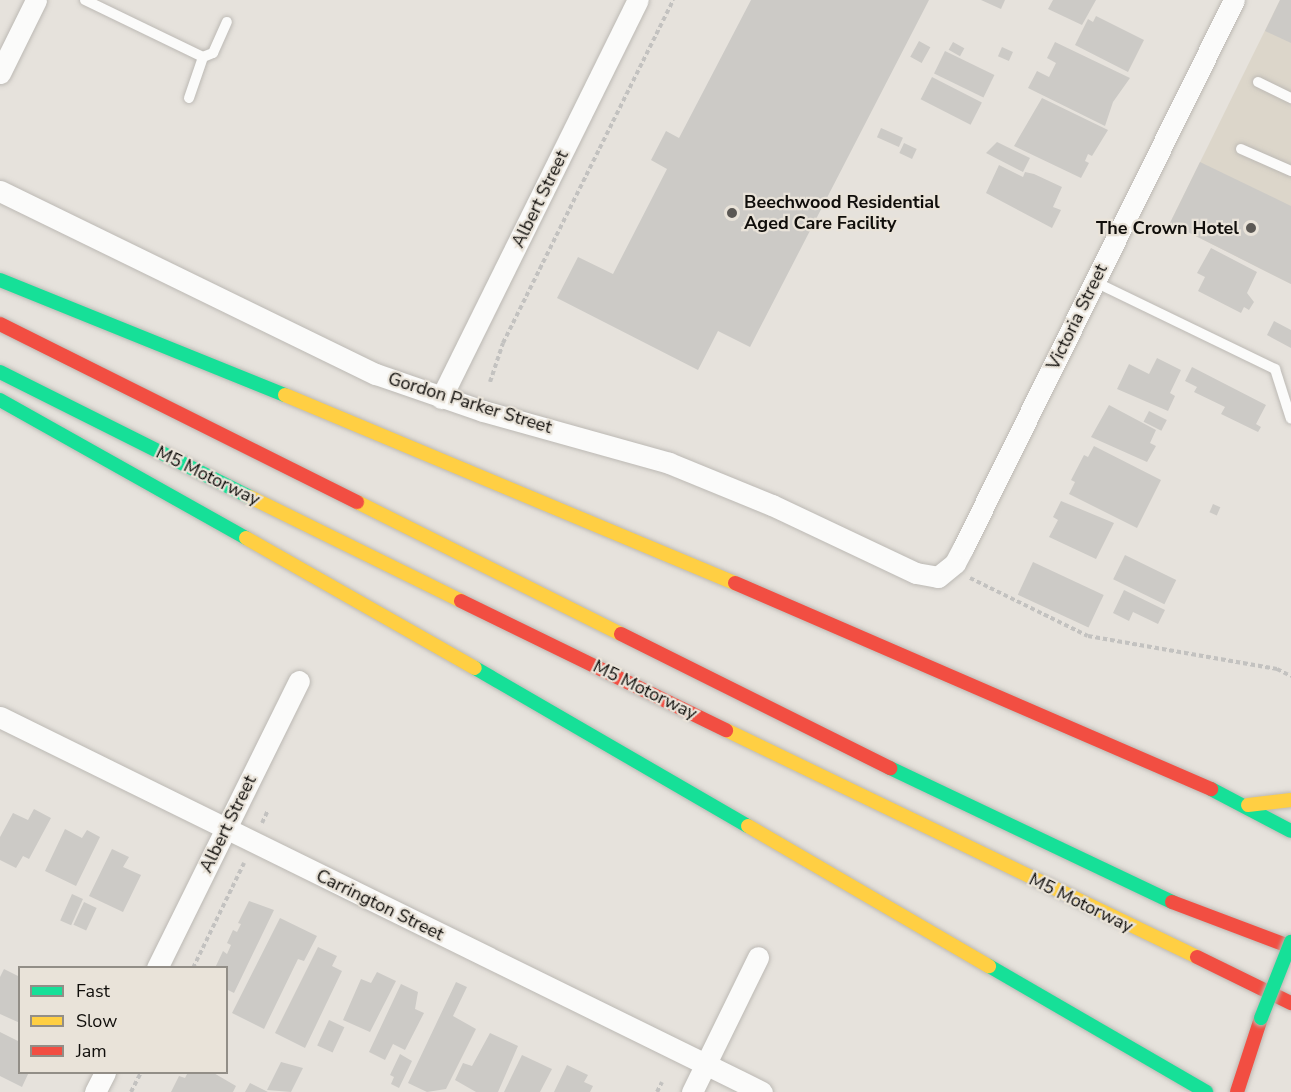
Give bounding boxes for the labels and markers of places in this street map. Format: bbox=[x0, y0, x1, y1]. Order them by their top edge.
place label: Beechwood Residential Aged Care Facility bbox=[744, 192, 940, 234]
marker: Beechwood Residential Aged Care Facility bbox=[725, 206, 739, 220]
place label: The Crown Hotel bbox=[1096, 217, 1239, 239]
marker: The Crown Hotel bbox=[1244, 221, 1258, 235]

